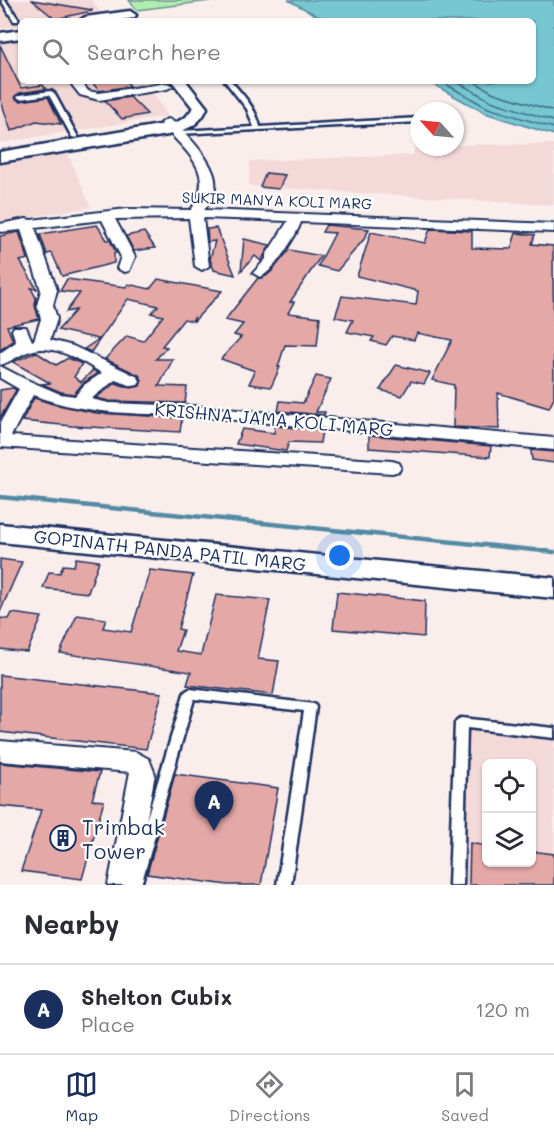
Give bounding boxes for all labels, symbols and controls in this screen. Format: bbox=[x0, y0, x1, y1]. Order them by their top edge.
search box bbox=[18, 18, 536, 84]
icon: search bbox=[39, 35, 72, 68]
text: Search here bbox=[87, 37, 221, 66]
north arrow bbox=[410, 102, 464, 156]
street label: SUKIR MANYA KOLI MARG bbox=[182, 187, 372, 213]
street label: KRISHNA JAMA KOLI MARG bbox=[154, 397, 394, 441]
street label: GOPINATH PANDA PATIL MARG bbox=[33, 524, 307, 576]
your location bbox=[325, 541, 354, 570]
map controls bbox=[482, 759, 536, 867]
button: locate bbox=[482, 759, 536, 813]
pin: A bbox=[194, 782, 234, 831]
place label: Trimbak Tower bbox=[82, 813, 165, 864]
button: layers bbox=[482, 813, 536, 867]
building icon: Trimbak Tower bbox=[48, 823, 78, 853]
text: Nearby bbox=[24, 907, 119, 941]
text: Shelton Cubix bbox=[81, 982, 232, 1011]
text: A bbox=[37, 996, 50, 1022]
text: 120 m bbox=[475, 996, 530, 1022]
text: Place bbox=[81, 1011, 135, 1037]
tab: Map bbox=[65, 1068, 98, 1125]
tab: Directions bbox=[229, 1068, 310, 1125]
tab: Saved bbox=[441, 1068, 489, 1125]

